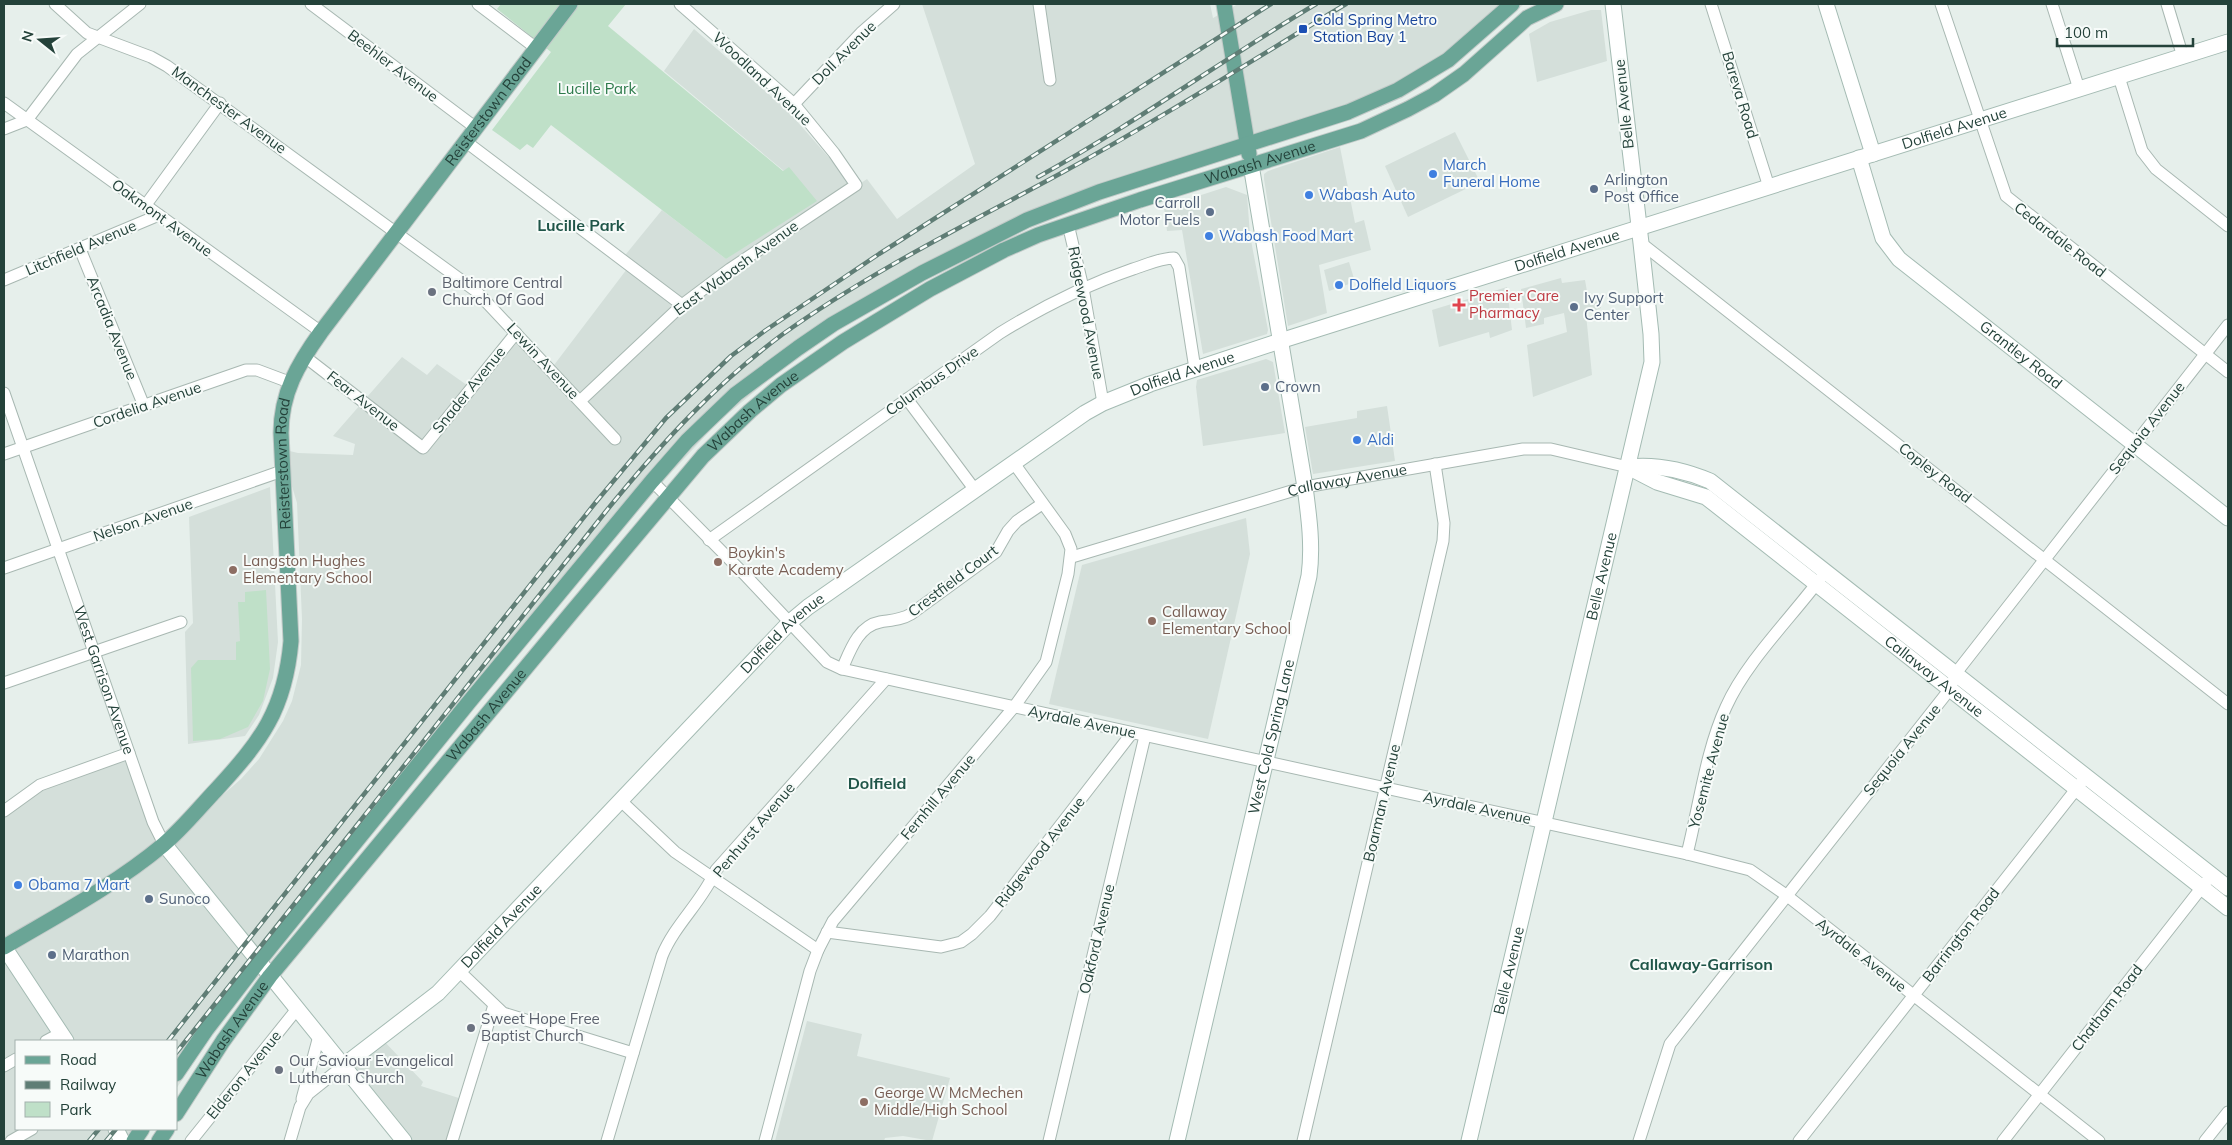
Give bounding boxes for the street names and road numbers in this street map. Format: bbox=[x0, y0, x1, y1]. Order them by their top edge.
street label: Doll Avenue bbox=[808, 17, 880, 89]
street label: Beehler Avenue bbox=[344, 25, 442, 106]
street label: Woodland Avenue bbox=[709, 28, 816, 129]
street label: Bareva Road bbox=[1718, 49, 1763, 141]
street label: Reisterstown Road bbox=[441, 53, 535, 169]
street label: Belle Avenue bbox=[1609, 58, 1638, 150]
street label: Manchester Avenue bbox=[168, 62, 290, 158]
street label: Dolfield Avenue bbox=[1899, 102, 2009, 153]
street label: Wabash Avenue bbox=[1202, 136, 1318, 188]
street label: Oakmont Avenue bbox=[108, 175, 217, 261]
street label: Cedardale Road bbox=[2010, 198, 2110, 281]
street label: Litchfield Avenue bbox=[22, 216, 139, 279]
street label: East Wabash Avenue bbox=[670, 216, 802, 319]
street label: Dolfield Avenue bbox=[1512, 225, 1622, 275]
street label: Ridgewood Avenue bbox=[1064, 245, 1109, 381]
street label: Arcadia Avenue bbox=[83, 273, 142, 383]
street label: Grantley Road bbox=[1976, 316, 2066, 393]
street label: Lewin Avenue bbox=[503, 318, 584, 403]
street label: Columbus Drive bbox=[882, 342, 982, 420]
street label: Snader Avenue bbox=[428, 343, 509, 437]
street label: Dolfield Avenue bbox=[1127, 347, 1237, 400]
street label: Fear Avenue bbox=[323, 366, 403, 435]
street label: Wabash Avenue bbox=[703, 366, 802, 456]
street label: Cordelia Avenue bbox=[90, 377, 203, 432]
street label: Sequoia Avenue bbox=[2104, 378, 2189, 478]
street label: Reisterstown Road bbox=[271, 396, 295, 530]
street label: Copley Road bbox=[1895, 438, 1976, 507]
street label: Callaway Avenue bbox=[1285, 459, 1408, 501]
street label: Nelson Avenue bbox=[91, 494, 195, 545]
street label: Belle Avenue bbox=[1582, 530, 1621, 622]
street label: Crestfield Court bbox=[904, 541, 1001, 621]
street label: Dolfield Avenue bbox=[736, 589, 828, 677]
street label: West Garrison Avenue bbox=[70, 603, 139, 757]
street label: Callaway Avenue bbox=[1881, 631, 1988, 721]
street label: West Cold Spring Lane bbox=[1244, 657, 1298, 816]
street label: Wabash Avenue bbox=[442, 664, 530, 765]
street label: Sequoia Avenue bbox=[1859, 700, 1944, 799]
street label: Ayrdale Avenue bbox=[1026, 701, 1138, 742]
street label: Yosemite Avenue bbox=[1684, 711, 1733, 831]
street label: Boarman Avenue bbox=[1359, 742, 1404, 864]
street label: Fernhill Avenue bbox=[896, 750, 979, 843]
street label: Penhurst Avenue bbox=[708, 778, 799, 881]
street label: Ayrdale Avenue bbox=[1421, 787, 1533, 828]
street label: Ridgewood Avenue bbox=[990, 793, 1089, 911]
street label: Dolfield Avenue bbox=[457, 880, 545, 972]
street label: Oakford Avenue bbox=[1075, 882, 1118, 996]
street label: Barrington Road bbox=[1918, 884, 2003, 986]
street label: Ayrdale Avenue bbox=[1812, 913, 1910, 996]
street label: Belle Avenue bbox=[1489, 925, 1528, 1016]
street label: Chatham Road bbox=[2067, 960, 2146, 1055]
street label: Wabash Avenue bbox=[191, 977, 272, 1082]
street label: Elderon Avenue bbox=[202, 1027, 285, 1123]

